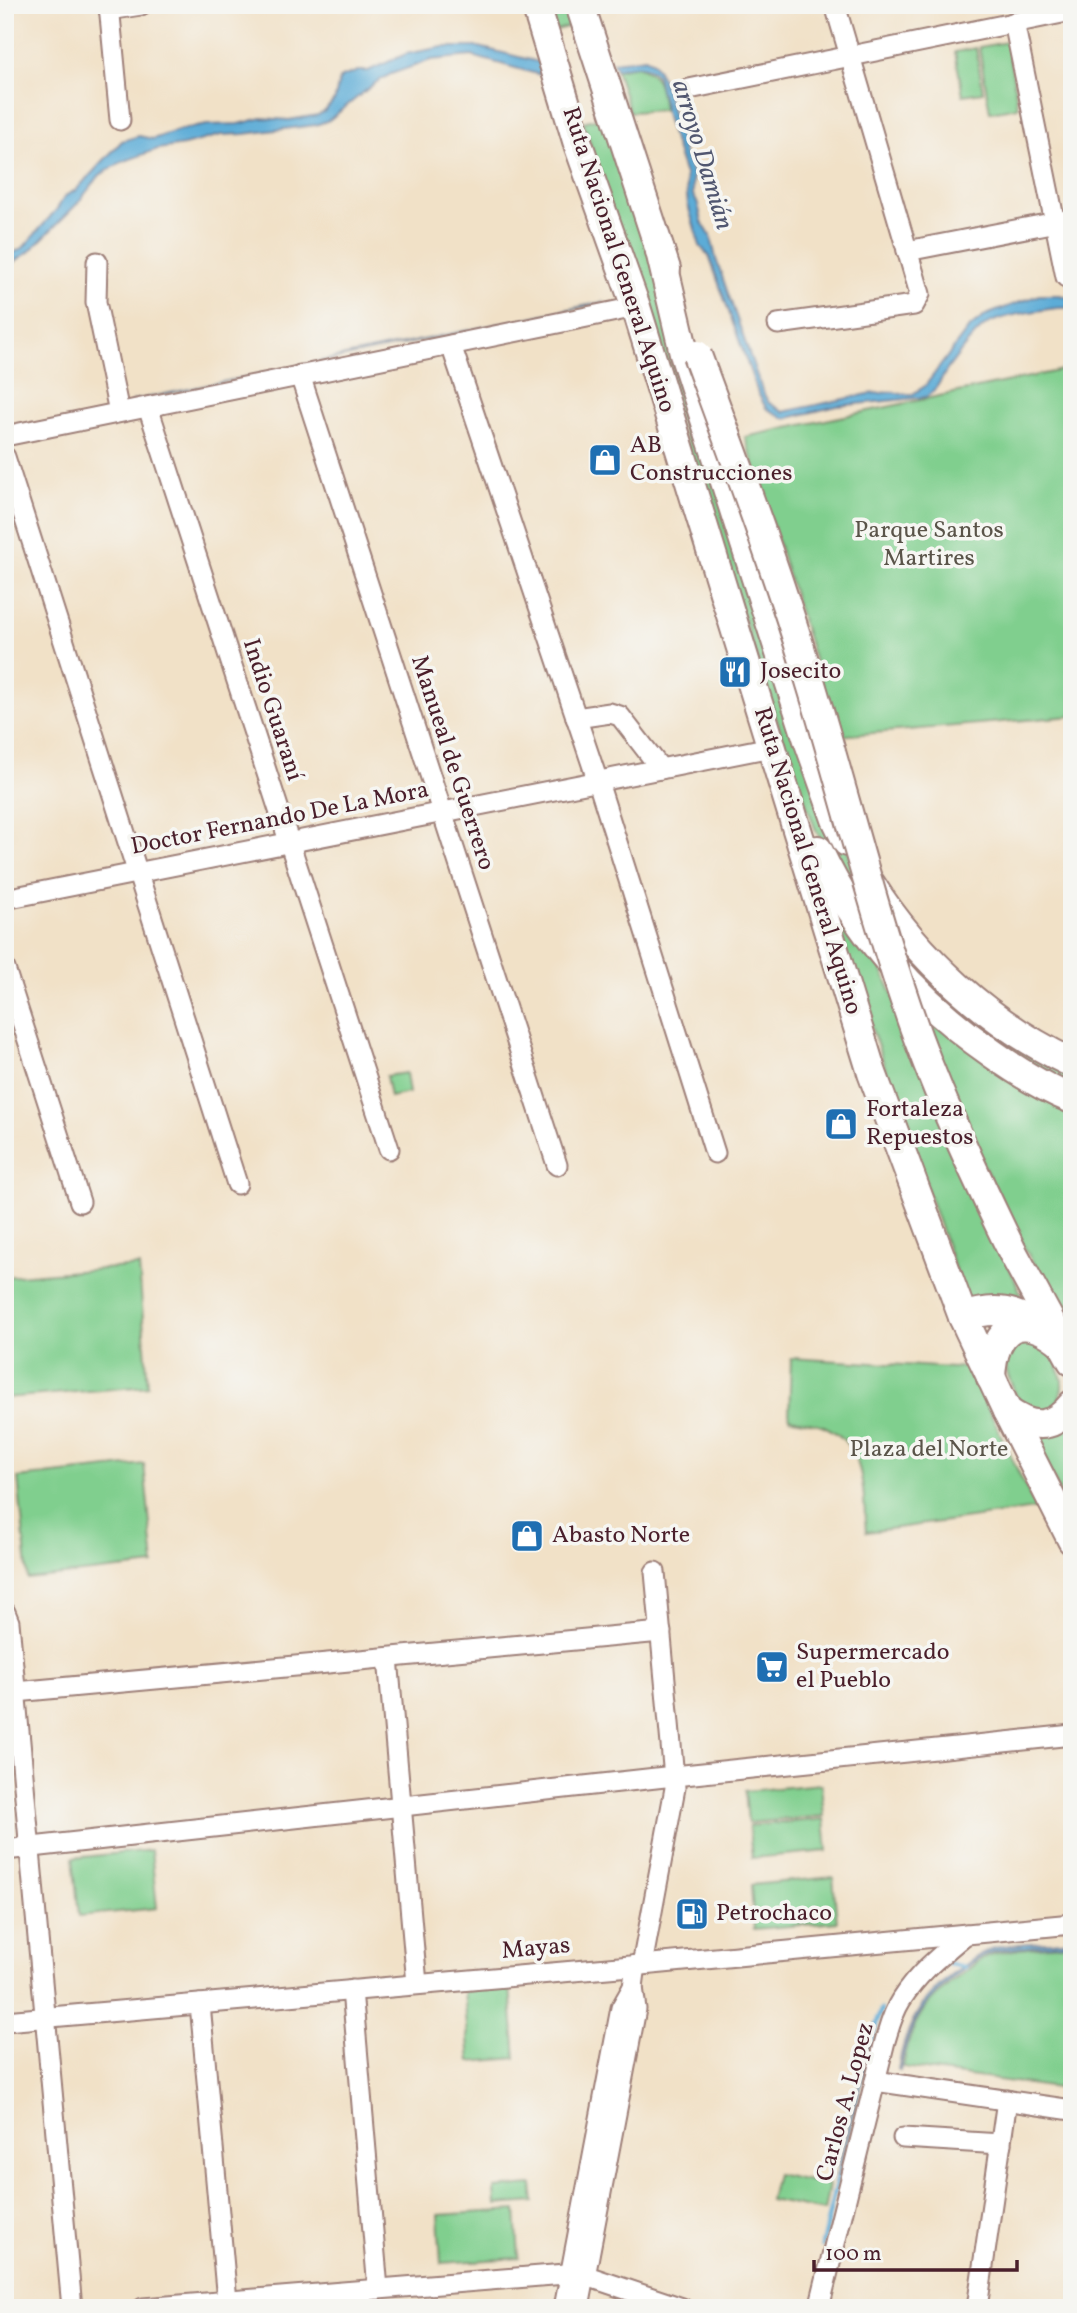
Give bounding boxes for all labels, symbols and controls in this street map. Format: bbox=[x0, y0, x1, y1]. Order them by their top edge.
water label: arroyo Damián bbox=[662, 76, 742, 234]
street label: Ruta Nacional General Aquino bbox=[552, 103, 684, 417]
place label: AB Construcciones bbox=[630, 429, 792, 491]
shop icon: AB Construcciones bbox=[586, 441, 624, 479]
park label: Parque Santos Martires bbox=[854, 514, 1004, 576]
street label: Indio Guaraní bbox=[233, 634, 311, 786]
street label: Manueal de Guerrero bbox=[401, 651, 503, 875]
restaurant icon: Josecito bbox=[716, 653, 754, 691]
place label: Josecito bbox=[760, 655, 841, 689]
street label: Ruta Nacional General Aquino bbox=[744, 703, 870, 1019]
street label: Doctor Fernando De La Mora bbox=[128, 773, 432, 865]
place label: Fortaleza Repuestos bbox=[866, 1093, 973, 1155]
shop icon: Fortaleza Repuestos bbox=[822, 1105, 860, 1143]
park label: Plaza del Norte bbox=[850, 1433, 1008, 1467]
shop icon: Abasto Norte bbox=[508, 1517, 546, 1555]
place label: Abasto Norte bbox=[552, 1519, 690, 1553]
place label: Supermercado el Pueblo bbox=[796, 1636, 950, 1698]
supermarket icon: Supermercado el Pueblo bbox=[753, 1648, 791, 1686]
fuel station icon: Petrochaco bbox=[673, 1895, 711, 1933]
place label: Petrochaco bbox=[716, 1897, 832, 1931]
street label: Mayas bbox=[500, 1929, 572, 1969]
street label: Carlos A. Lopez bbox=[808, 2019, 884, 2185]
scale bar bbox=[814, 2229, 1018, 2273]
text: 100 m bbox=[825, 2240, 882, 2269]

